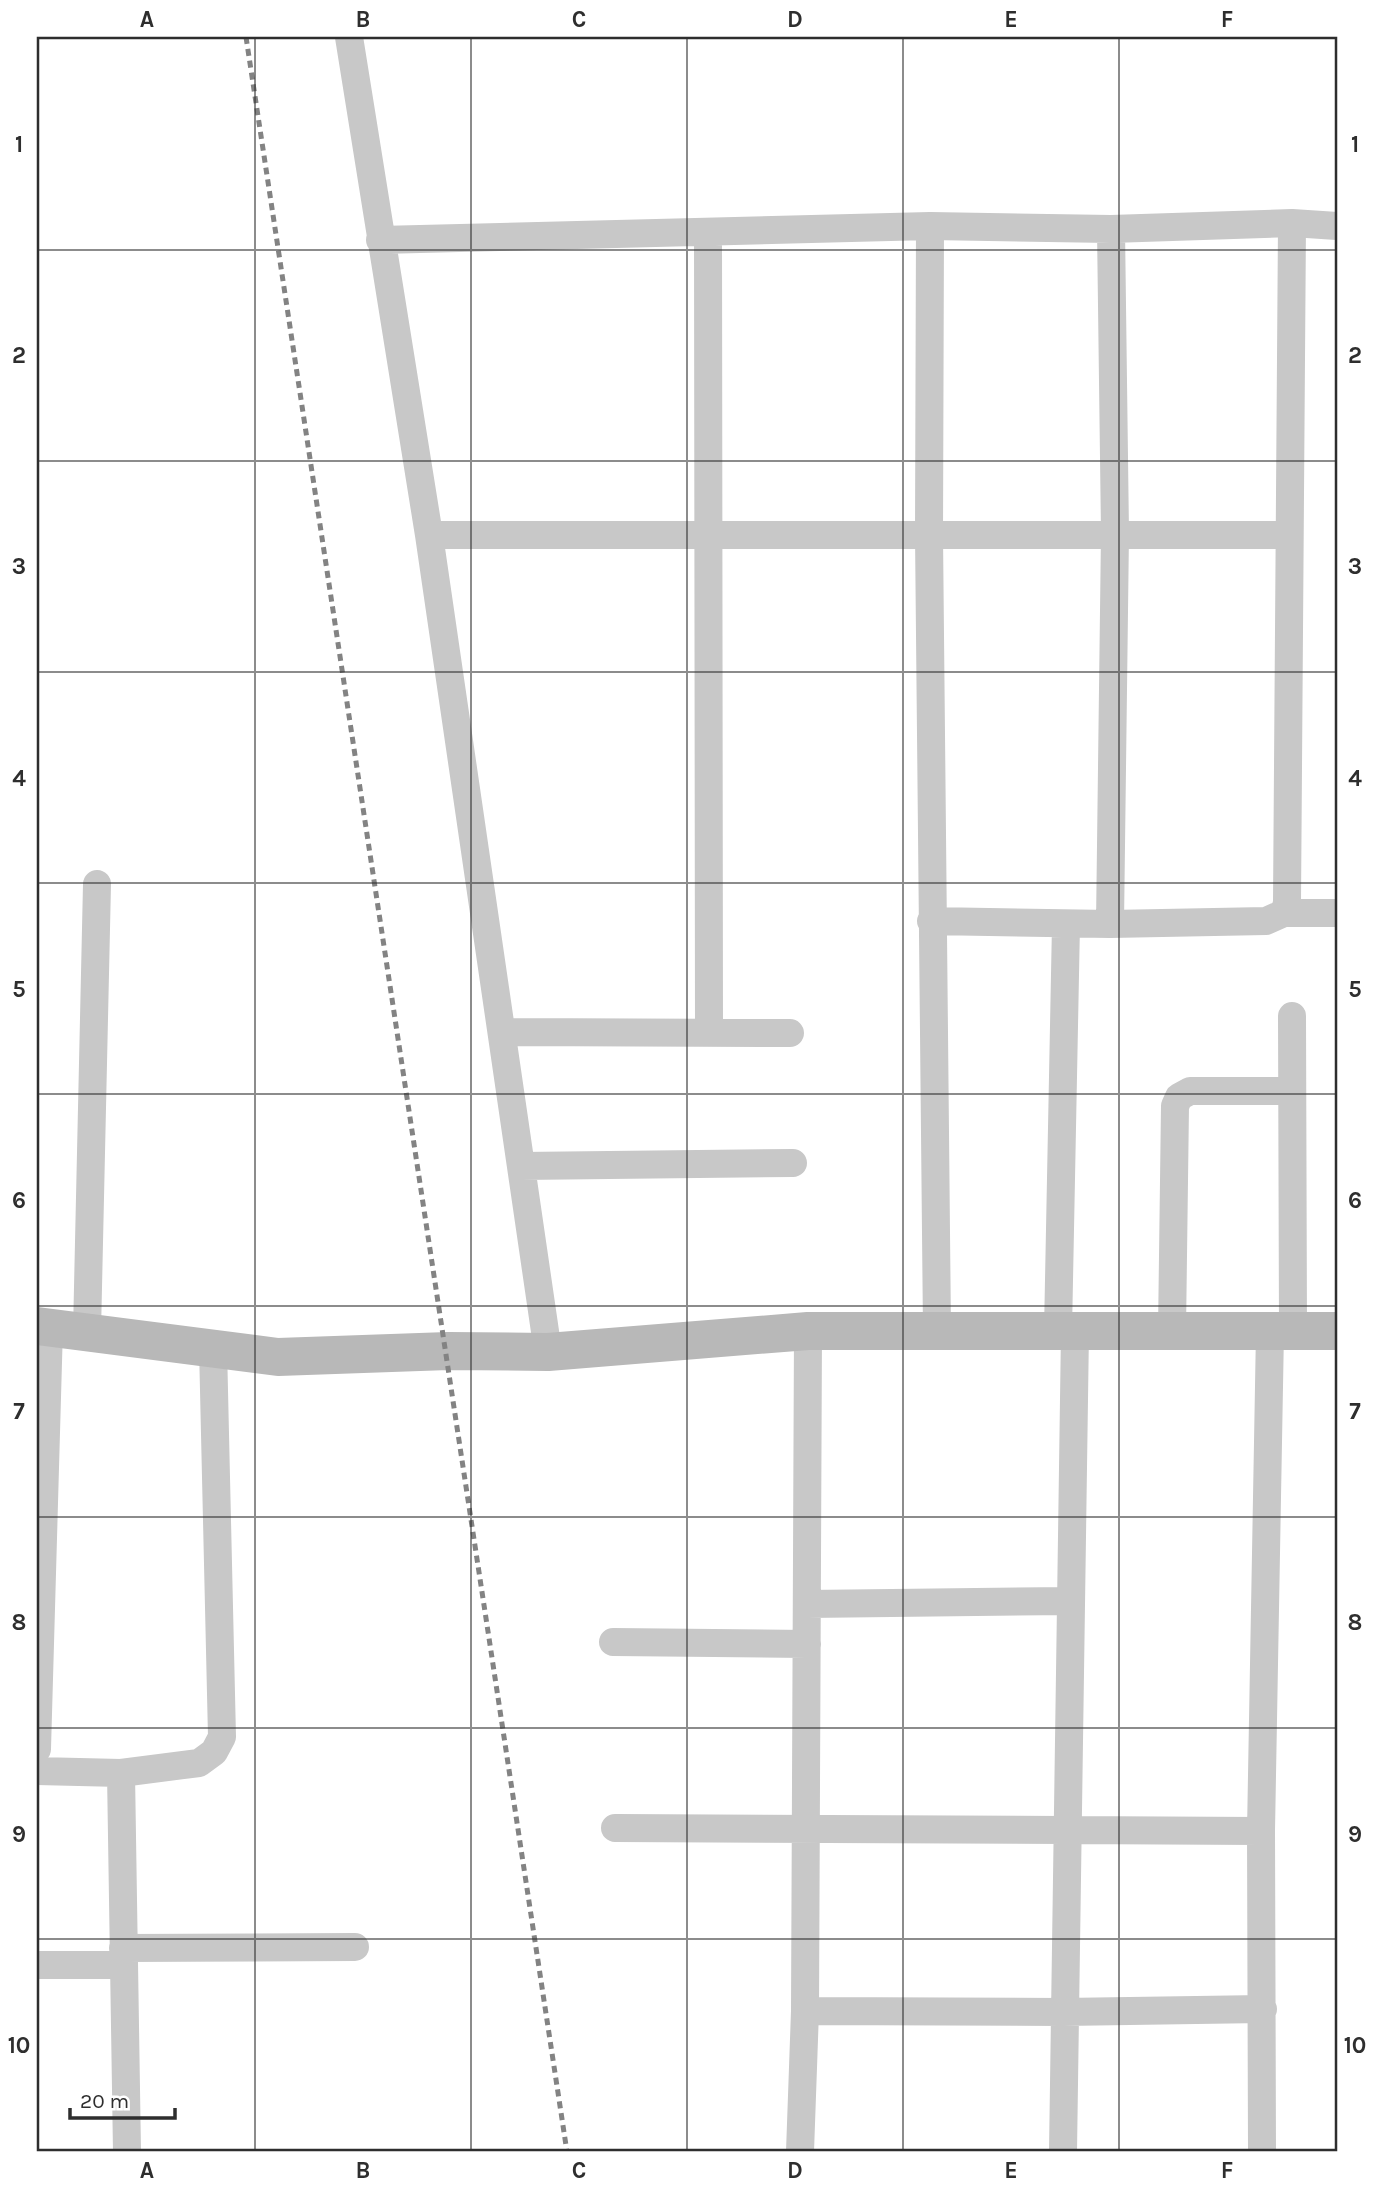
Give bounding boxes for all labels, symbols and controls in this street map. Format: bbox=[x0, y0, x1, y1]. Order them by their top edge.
text: A bbox=[140, 6, 154, 33]
text: B bbox=[356, 6, 370, 33]
text: C bbox=[572, 6, 586, 33]
text: D bbox=[787, 6, 803, 33]
text: E bbox=[1004, 6, 1018, 33]
text: F bbox=[1221, 6, 1233, 33]
text: 1 bbox=[15, 131, 23, 158]
text: 1 bbox=[1351, 131, 1359, 158]
text: 2 bbox=[12, 342, 26, 369]
text: 2 bbox=[1348, 342, 1362, 369]
text: 3 bbox=[12, 553, 26, 580]
text: 3 bbox=[1348, 553, 1362, 580]
text: 4 bbox=[12, 765, 26, 792]
text: 4 bbox=[1348, 765, 1362, 792]
text: 5 bbox=[12, 976, 26, 1003]
text: 5 bbox=[1348, 976, 1362, 1003]
text: 6 bbox=[12, 1187, 26, 1214]
text: 6 bbox=[1348, 1187, 1362, 1214]
text: 7 bbox=[13, 1398, 25, 1425]
text: 7 bbox=[1349, 1398, 1361, 1425]
text: 8 bbox=[12, 1609, 26, 1636]
text: 8 bbox=[1348, 1609, 1362, 1636]
text: 9 bbox=[12, 1821, 26, 1848]
text: 9 bbox=[1348, 1821, 1362, 1848]
text: 10 bbox=[8, 2032, 30, 2059]
text: 10 bbox=[1344, 2032, 1366, 2059]
scale bar bbox=[70, 2077, 175, 2121]
text: 20 m bbox=[80, 2089, 129, 2113]
text: A bbox=[140, 2157, 154, 2184]
text: B bbox=[356, 2157, 370, 2184]
text: C bbox=[572, 2157, 586, 2184]
text: D bbox=[787, 2157, 803, 2184]
text: E bbox=[1004, 2157, 1018, 2184]
text: F bbox=[1221, 2157, 1233, 2184]

